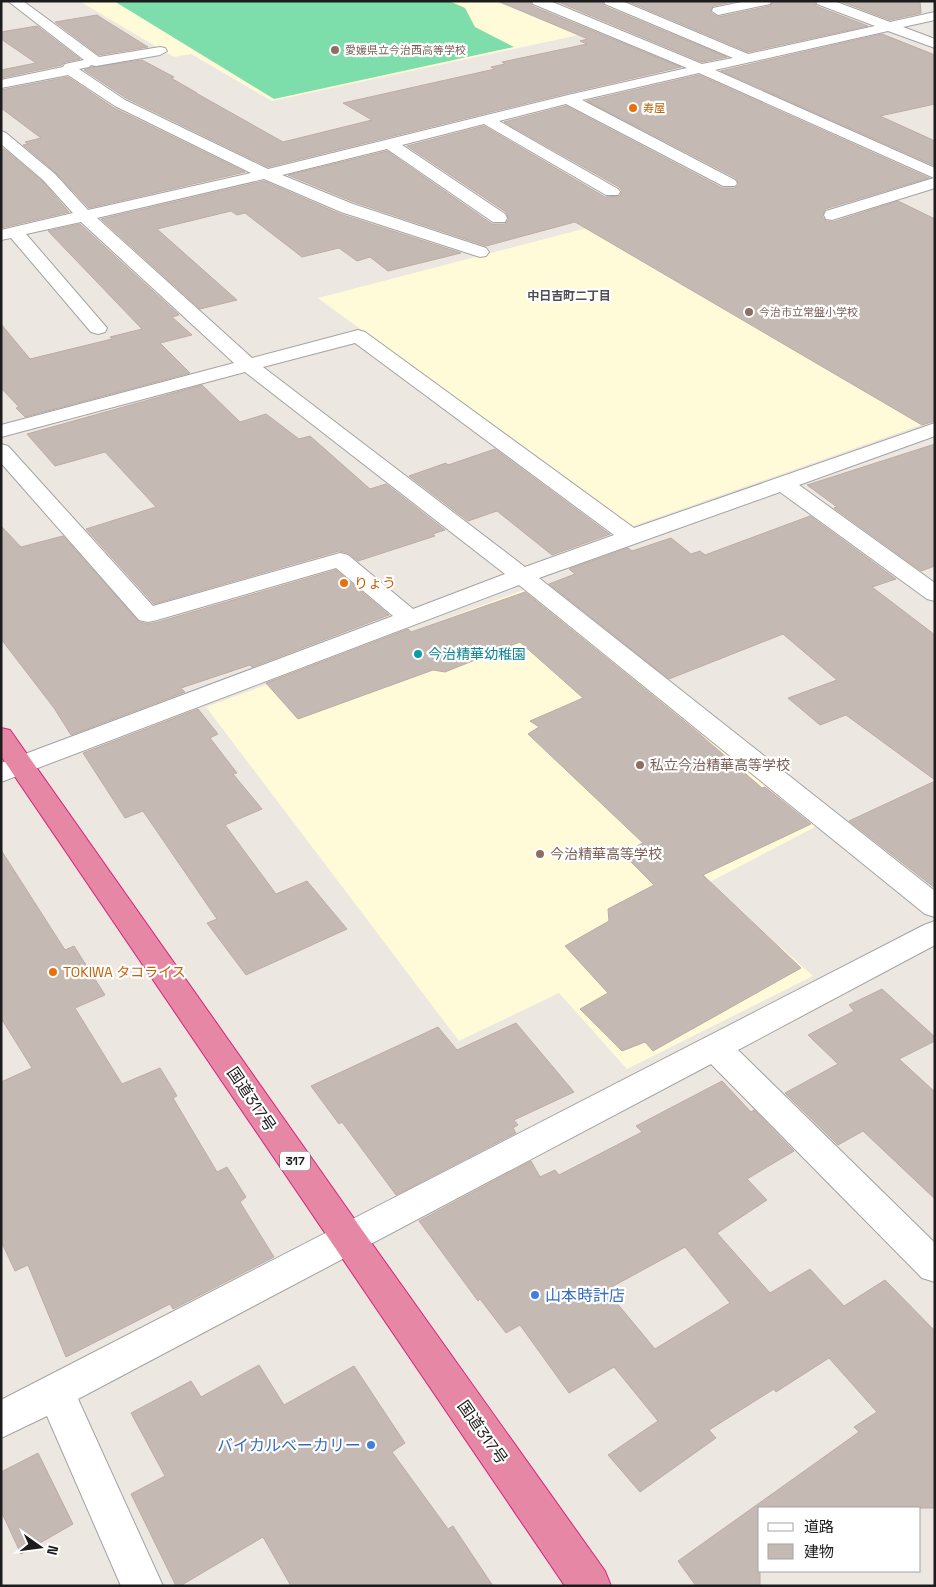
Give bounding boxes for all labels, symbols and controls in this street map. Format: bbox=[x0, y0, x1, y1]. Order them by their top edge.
place label: 愛媛県立今治西高等学校 bbox=[345, 43, 466, 57]
marker: 愛媛県立今治西高等学校 bbox=[329, 44, 341, 56]
place label: 寿屋 bbox=[643, 101, 665, 115]
marker: 寿屋 bbox=[627, 102, 639, 114]
district label: 中日吉町二丁目 bbox=[527, 288, 611, 304]
place label: 今治市立常盤小学校 bbox=[759, 305, 858, 319]
marker: 今治市立常盤小学校 bbox=[743, 306, 755, 318]
place label: りょう bbox=[354, 574, 396, 592]
marker: りょう bbox=[338, 577, 350, 589]
place label: 今治精華幼稚園 bbox=[428, 645, 526, 663]
marker: 今治精華幼稚園 bbox=[412, 648, 424, 660]
place label: 私立今治精華高等学校 bbox=[650, 756, 790, 774]
marker: 私立今治精華高等学校 bbox=[634, 759, 646, 771]
place label: 今治精華高等学校 bbox=[550, 845, 662, 863]
marker: 今治精華高等学校 bbox=[534, 848, 546, 860]
place label: TOKIWA タコライス bbox=[63, 963, 186, 981]
marker: TOKIWA タコライス bbox=[47, 966, 59, 978]
street label: 国道317号 bbox=[222, 1063, 281, 1135]
road number: 317 bbox=[280, 1152, 310, 1170]
place label: 山本時計店 bbox=[545, 1285, 625, 1306]
marker: 山本時計店 bbox=[529, 1289, 541, 1301]
street label: 国道317号 bbox=[453, 1396, 512, 1468]
place label: バイカルベーカリー bbox=[217, 1435, 361, 1456]
marker: バイカルベーカリー bbox=[365, 1439, 377, 1451]
legend bbox=[758, 1507, 921, 1572]
text: 道路 bbox=[804, 1517, 834, 1536]
north arrow bbox=[15, 1522, 65, 1572]
text: 建物 bbox=[804, 1542, 834, 1561]
text: N bbox=[43, 1543, 62, 1557]

